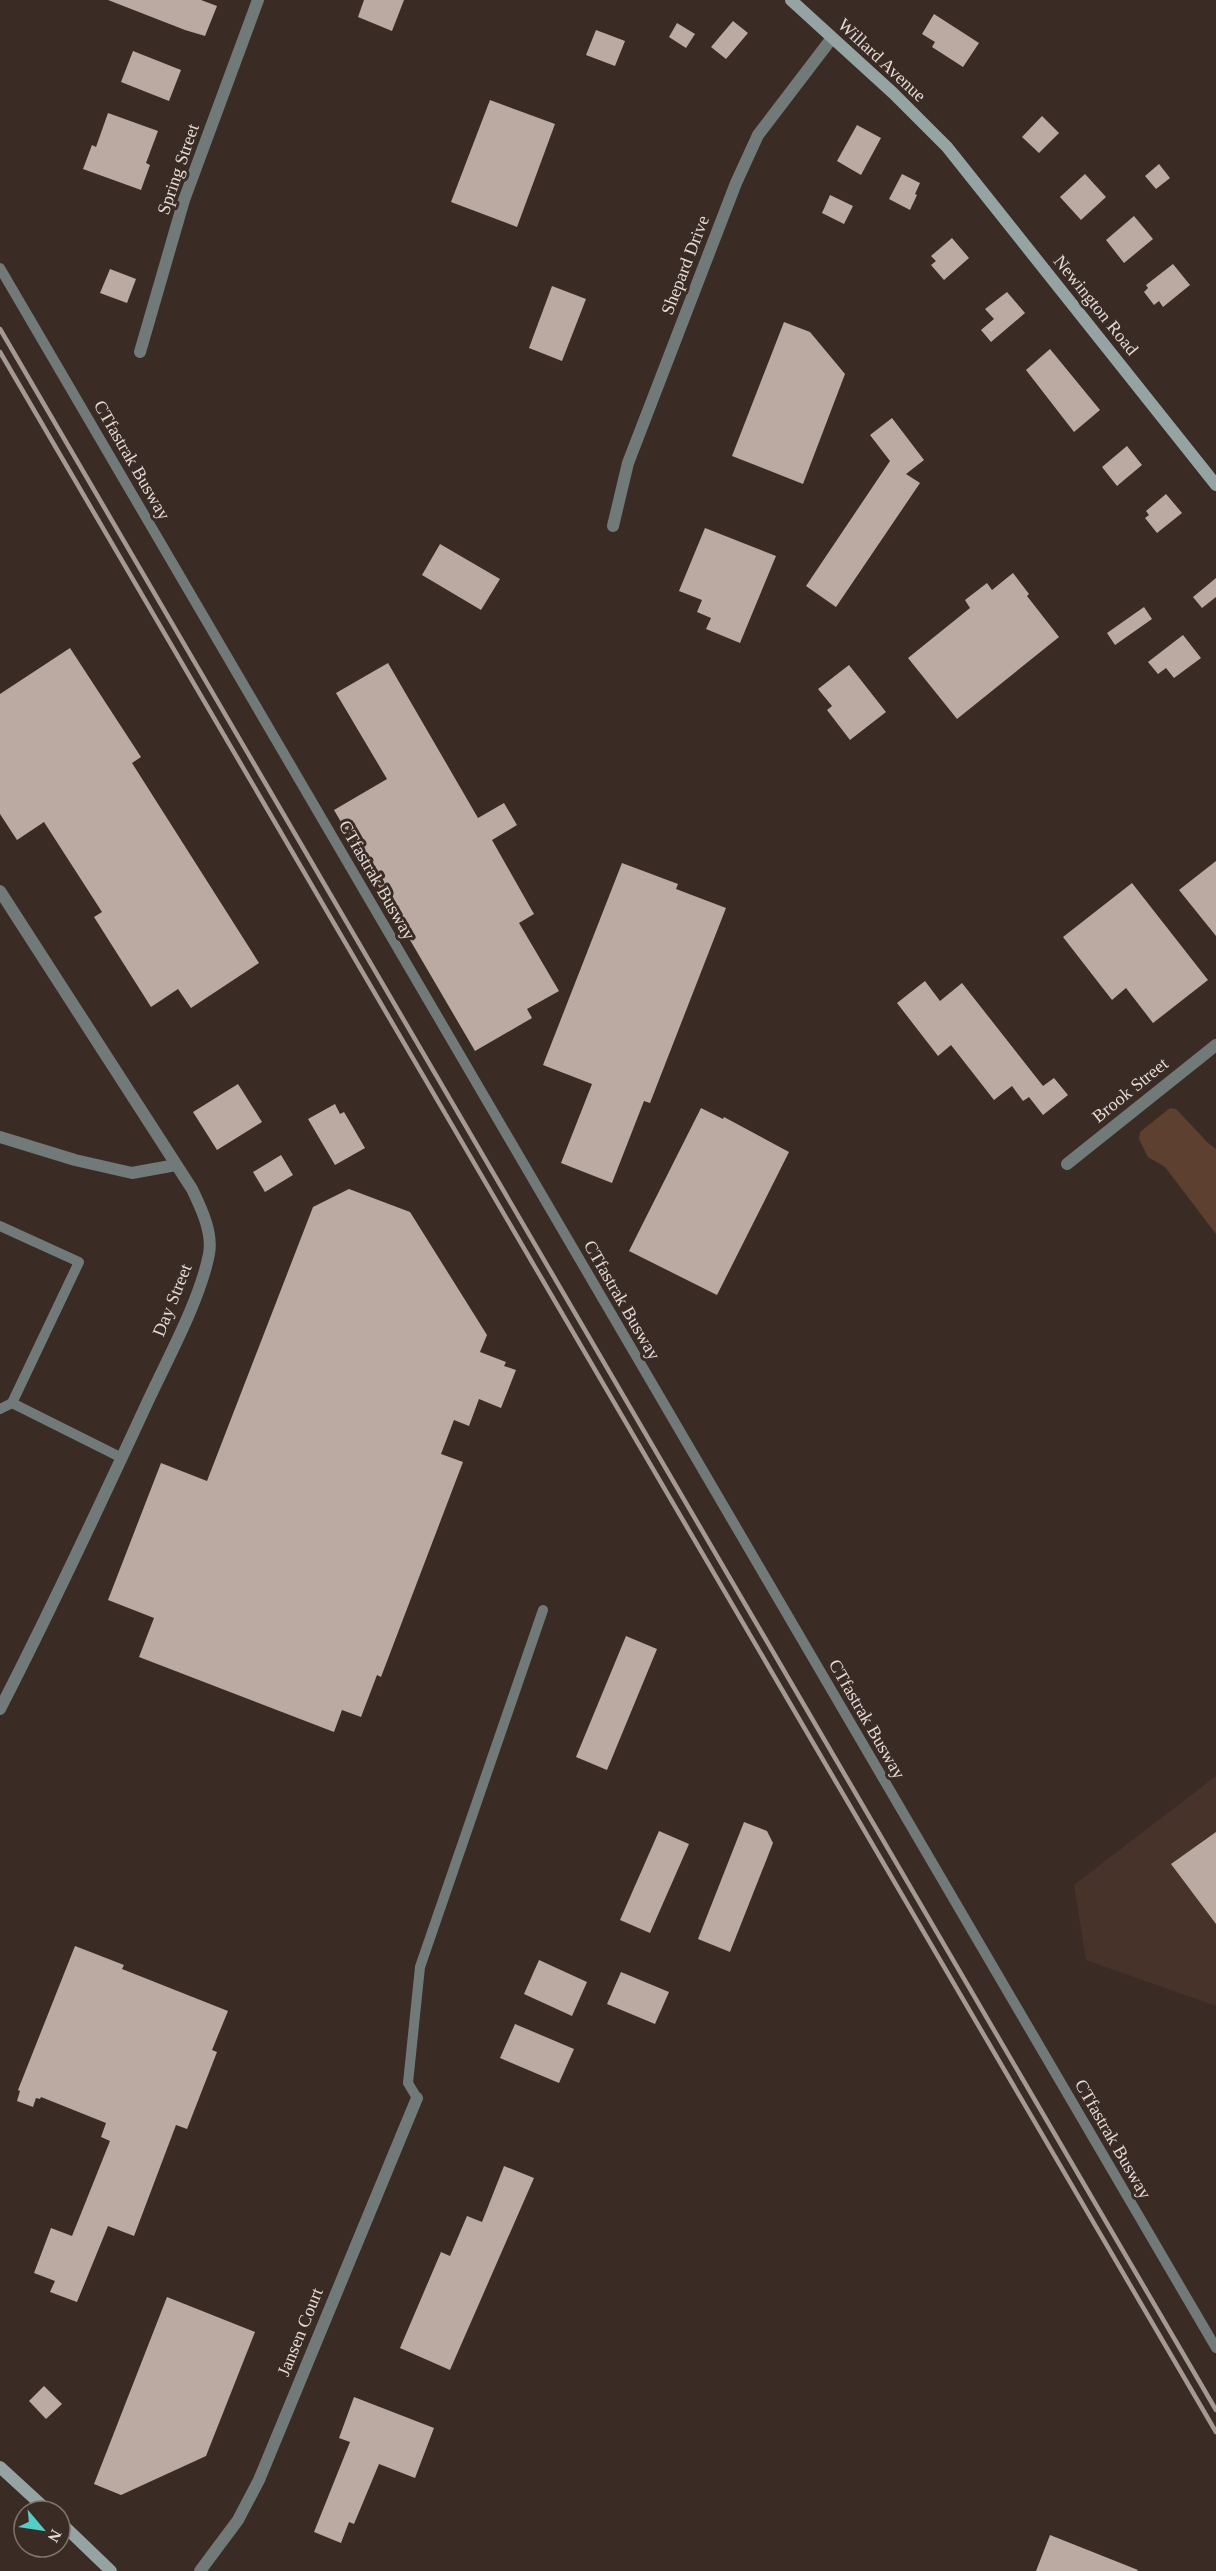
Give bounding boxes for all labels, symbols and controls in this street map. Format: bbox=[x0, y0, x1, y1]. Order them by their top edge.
street label: Willard Avenue bbox=[834, 14, 930, 106]
street label: Spring Street bbox=[153, 121, 203, 217]
street label: Shepard Drive bbox=[657, 213, 713, 317]
street label: Newington Road bbox=[1050, 251, 1142, 359]
street label: CTfastrak Busway bbox=[90, 397, 174, 523]
street label: CTfastrak Busway bbox=[335, 817, 419, 943]
street label: Brook Street bbox=[1088, 1053, 1172, 1127]
street label: CTfastrak Busway bbox=[580, 1237, 664, 1363]
street label: Day Street bbox=[148, 1261, 196, 1339]
street label: CTfastrak Busway bbox=[825, 1656, 909, 1782]
street label: CTfastrak Busway bbox=[1071, 2076, 1155, 2202]
street label: Jansen Court bbox=[273, 2285, 327, 2379]
north arrow bbox=[12, 2499, 72, 2559]
text: N bbox=[44, 2527, 65, 2546]

